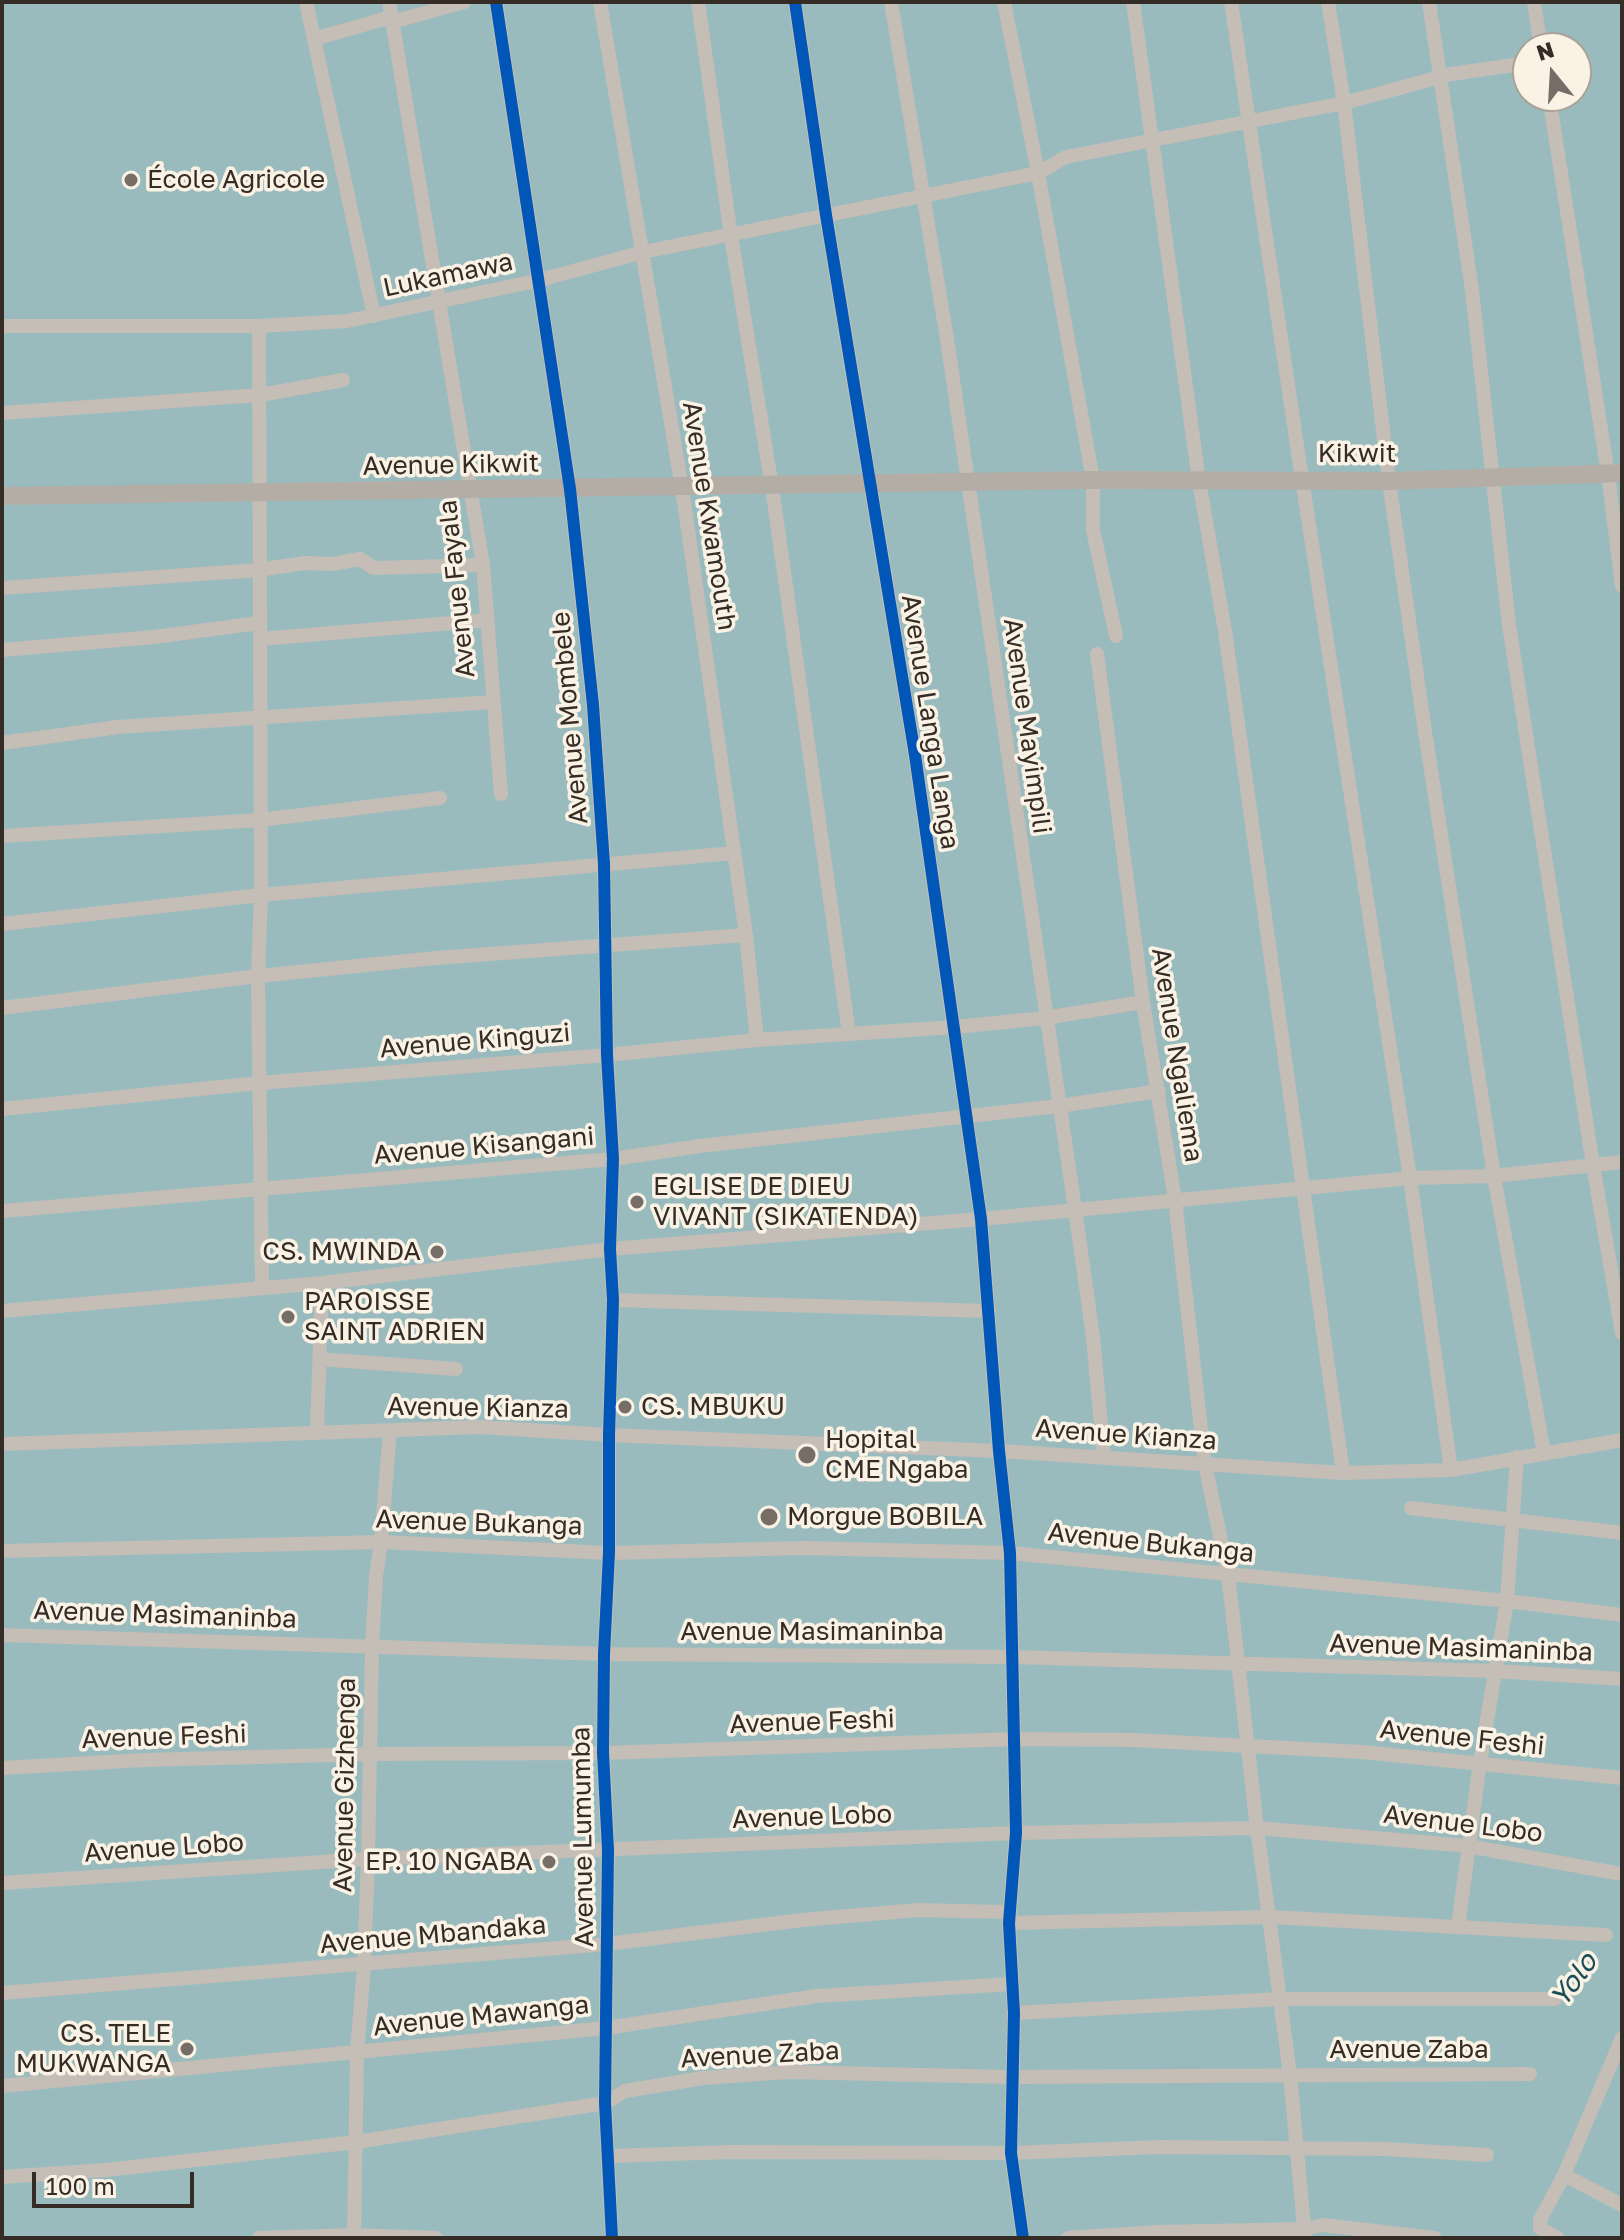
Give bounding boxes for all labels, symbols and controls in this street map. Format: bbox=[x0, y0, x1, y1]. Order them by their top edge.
north arrow bbox=[1512, 32, 1592, 112]
text: N bbox=[1533, 35, 1557, 66]
place label: École Agricole bbox=[147, 164, 325, 196]
marker: École Agricole bbox=[122, 171, 140, 189]
street label: Lukamawa bbox=[380, 246, 516, 304]
street label: Avenue Kwamouth bbox=[675, 399, 743, 633]
street label: Kikwit bbox=[1318, 438, 1396, 470]
street label: Avenue Kikwit bbox=[362, 448, 540, 482]
street label: Avenue Fayala bbox=[432, 498, 482, 680]
street label: Avenue Langa Langa bbox=[894, 592, 966, 852]
street label: Avenue Mombele bbox=[545, 610, 595, 826]
street label: Avenue Mayimpili bbox=[996, 616, 1058, 836]
street label: Avenue Ngaliema bbox=[1145, 946, 1209, 1164]
street label: Avenue Kinguzi bbox=[378, 1017, 572, 1065]
street label: Avenue Kisangani bbox=[372, 1121, 596, 1171]
place label: EGLISE DE DIEU VIVANT (SIKATENDA) bbox=[653, 1171, 919, 1232]
marker: EGLISE DE DIEU VIVANT (SIKATENDA) bbox=[628, 1193, 646, 1211]
place label: CS. MWINDA bbox=[262, 1236, 421, 1268]
marker: CS. MWINDA bbox=[428, 1243, 446, 1261]
place label: PAROISSE SAINT ADRIEN bbox=[304, 1286, 485, 1348]
marker: PAROISSE SAINT ADRIEN bbox=[279, 1308, 297, 1326]
street label: Avenue Kianza bbox=[387, 1391, 569, 1425]
place label: CS. MBUKU bbox=[641, 1391, 785, 1423]
marker: CS. MBUKU bbox=[616, 1398, 634, 1416]
street label: Avenue Kianza bbox=[1034, 1413, 1218, 1457]
place label: Hopital CME Ngaba bbox=[825, 1424, 969, 1486]
marker: Hopital CME Ngaba bbox=[796, 1444, 818, 1466]
place label: Morgue BOBILA bbox=[787, 1501, 983, 1533]
street label: Avenue Bukanga bbox=[375, 1504, 583, 1542]
marker: Morgue BOBILA bbox=[758, 1506, 780, 1528]
street label: Avenue Bukanga bbox=[1046, 1517, 1256, 1569]
street label: Avenue Masimaninba bbox=[33, 1595, 297, 1635]
street label: Avenue Masimaninba bbox=[680, 1616, 944, 1648]
street label: Avenue Masimaninba bbox=[1329, 1628, 1593, 1668]
street label: Avenue Gizhenga bbox=[328, 1677, 362, 1893]
street label: Avenue Feshi bbox=[729, 1704, 895, 1740]
street label: Avenue Feshi bbox=[1378, 1714, 1546, 1762]
street label: Avenue Feshi bbox=[81, 1719, 247, 1755]
street label: Avenue Lumumba bbox=[565, 1726, 601, 1948]
street label: Avenue Lobo bbox=[731, 1799, 893, 1835]
street label: Avenue Lobo bbox=[1382, 1799, 1544, 1849]
street label: Avenue Lobo bbox=[83, 1827, 245, 1869]
place label: EP. 10 NGABA bbox=[365, 1846, 533, 1878]
marker: EP. 10 NGABA bbox=[540, 1853, 558, 1871]
street label: Avenue Mbandaka bbox=[319, 1910, 547, 1960]
water label: Yolo bbox=[1543, 1947, 1605, 2013]
street label: Avenue Mawanga bbox=[371, 1989, 591, 2043]
place label: CS. TELE MUKWANGA bbox=[16, 2018, 171, 2080]
street label: Avenue Zaba bbox=[1329, 2034, 1489, 2066]
street label: Avenue Zaba bbox=[680, 2035, 840, 2075]
marker: CS. TELE MUKWANGA bbox=[178, 2040, 196, 2058]
scale bar bbox=[36, 2156, 198, 2206]
text: 100 m bbox=[46, 2171, 115, 2200]

